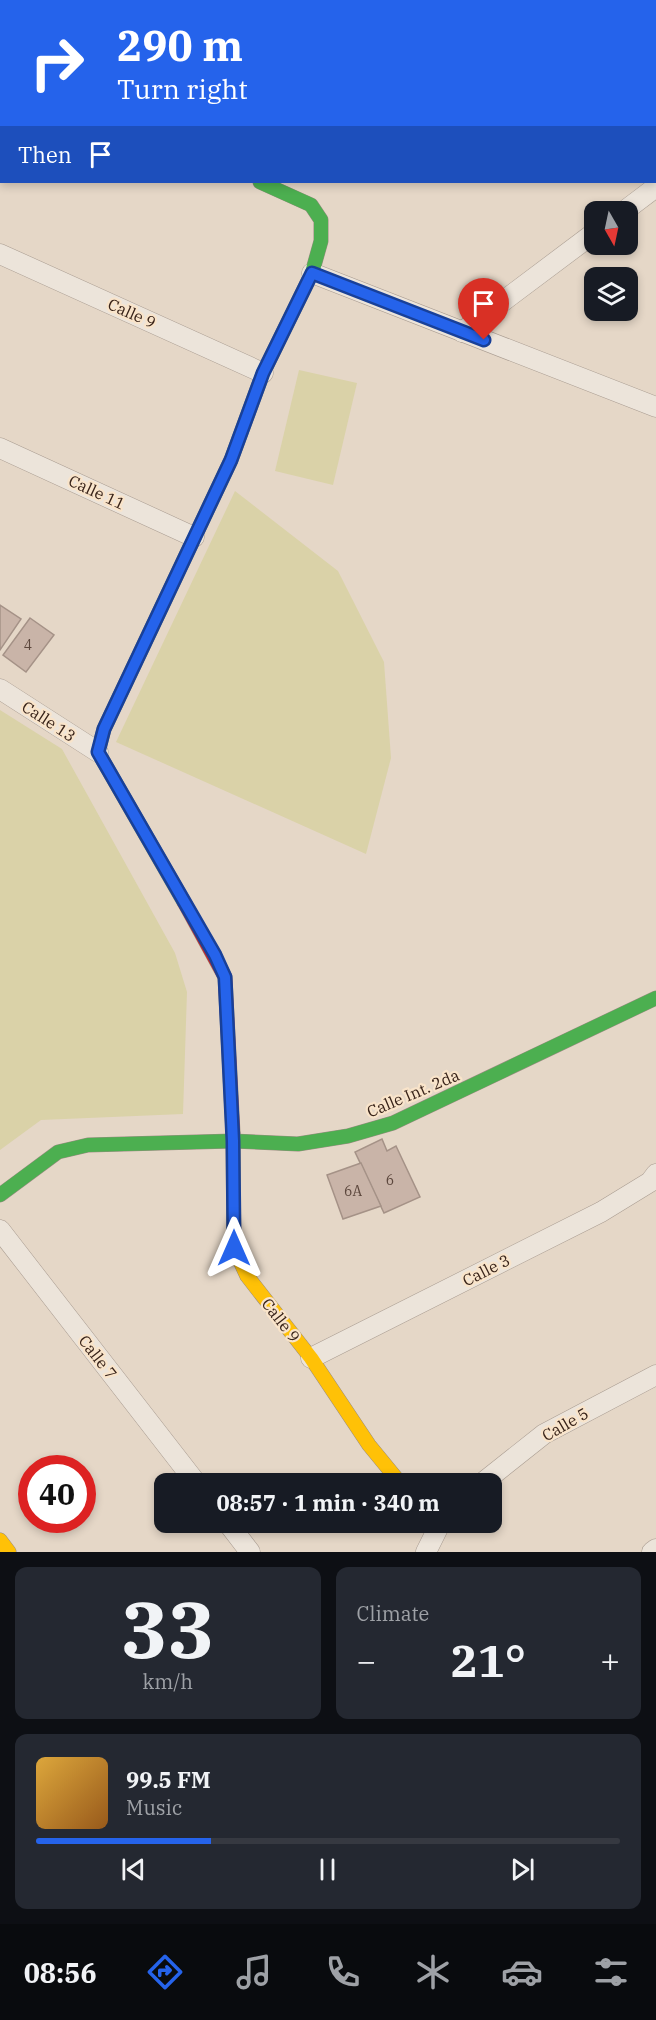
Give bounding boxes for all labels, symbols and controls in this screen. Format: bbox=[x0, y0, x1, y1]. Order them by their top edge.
text: 290 m bbox=[117, 18, 243, 73]
icon: right bbox=[18, 24, 96, 102]
text: Turn right bbox=[117, 71, 248, 106]
icon: arrive bbox=[84, 138, 117, 171]
text: Then bbox=[18, 140, 72, 169]
north arrow bbox=[584, 201, 638, 255]
map controls bbox=[584, 201, 638, 321]
button: layers bbox=[584, 267, 638, 321]
pin bbox=[458, 278, 509, 340]
icon: arrive bbox=[467, 287, 500, 320]
street label: Calle 9 bbox=[105, 294, 159, 332]
street label: Calle 11 bbox=[66, 470, 128, 514]
house number: 4 bbox=[24, 636, 32, 654]
street label: Calle 13 bbox=[18, 696, 80, 746]
street label: Calle Int. 2da bbox=[364, 1064, 462, 1121]
house number: 6 bbox=[386, 1171, 394, 1189]
house number: 6A bbox=[344, 1182, 362, 1200]
position arrow bbox=[202, 1216, 266, 1280]
street label: Calle 3 bbox=[459, 1250, 513, 1290]
street label: Calle 9 bbox=[258, 1294, 304, 1346]
street label: Calle 7 bbox=[75, 1331, 121, 1383]
street label: Calle 5 bbox=[538, 1403, 592, 1445]
speed limit sign: 40 bbox=[18, 1455, 96, 1533]
text: 08:57 · 1 min · 340 m bbox=[216, 1488, 440, 1517]
text: 33 bbox=[121, 1578, 215, 1679]
text: Climate bbox=[357, 1600, 429, 1627]
text: 21° bbox=[451, 1631, 526, 1689]
text: − bbox=[357, 1639, 376, 1682]
text: + bbox=[600, 1639, 620, 1682]
text: km/h bbox=[142, 1668, 193, 1695]
text: 99.5 FM bbox=[126, 1765, 211, 1794]
text: Music bbox=[126, 1794, 182, 1821]
icon: previous bbox=[117, 1853, 150, 1886]
icon: pause bbox=[311, 1853, 344, 1886]
icon: next bbox=[506, 1853, 539, 1886]
icon: directions bbox=[144, 1951, 186, 1993]
icon: music bbox=[233, 1951, 275, 1993]
icon: phone bbox=[322, 1951, 364, 1993]
icon: climate bbox=[412, 1951, 454, 1993]
icon: car bbox=[501, 1951, 543, 1993]
icon: filters bbox=[590, 1951, 632, 1993]
text: 08:56 bbox=[24, 1955, 97, 1990]

